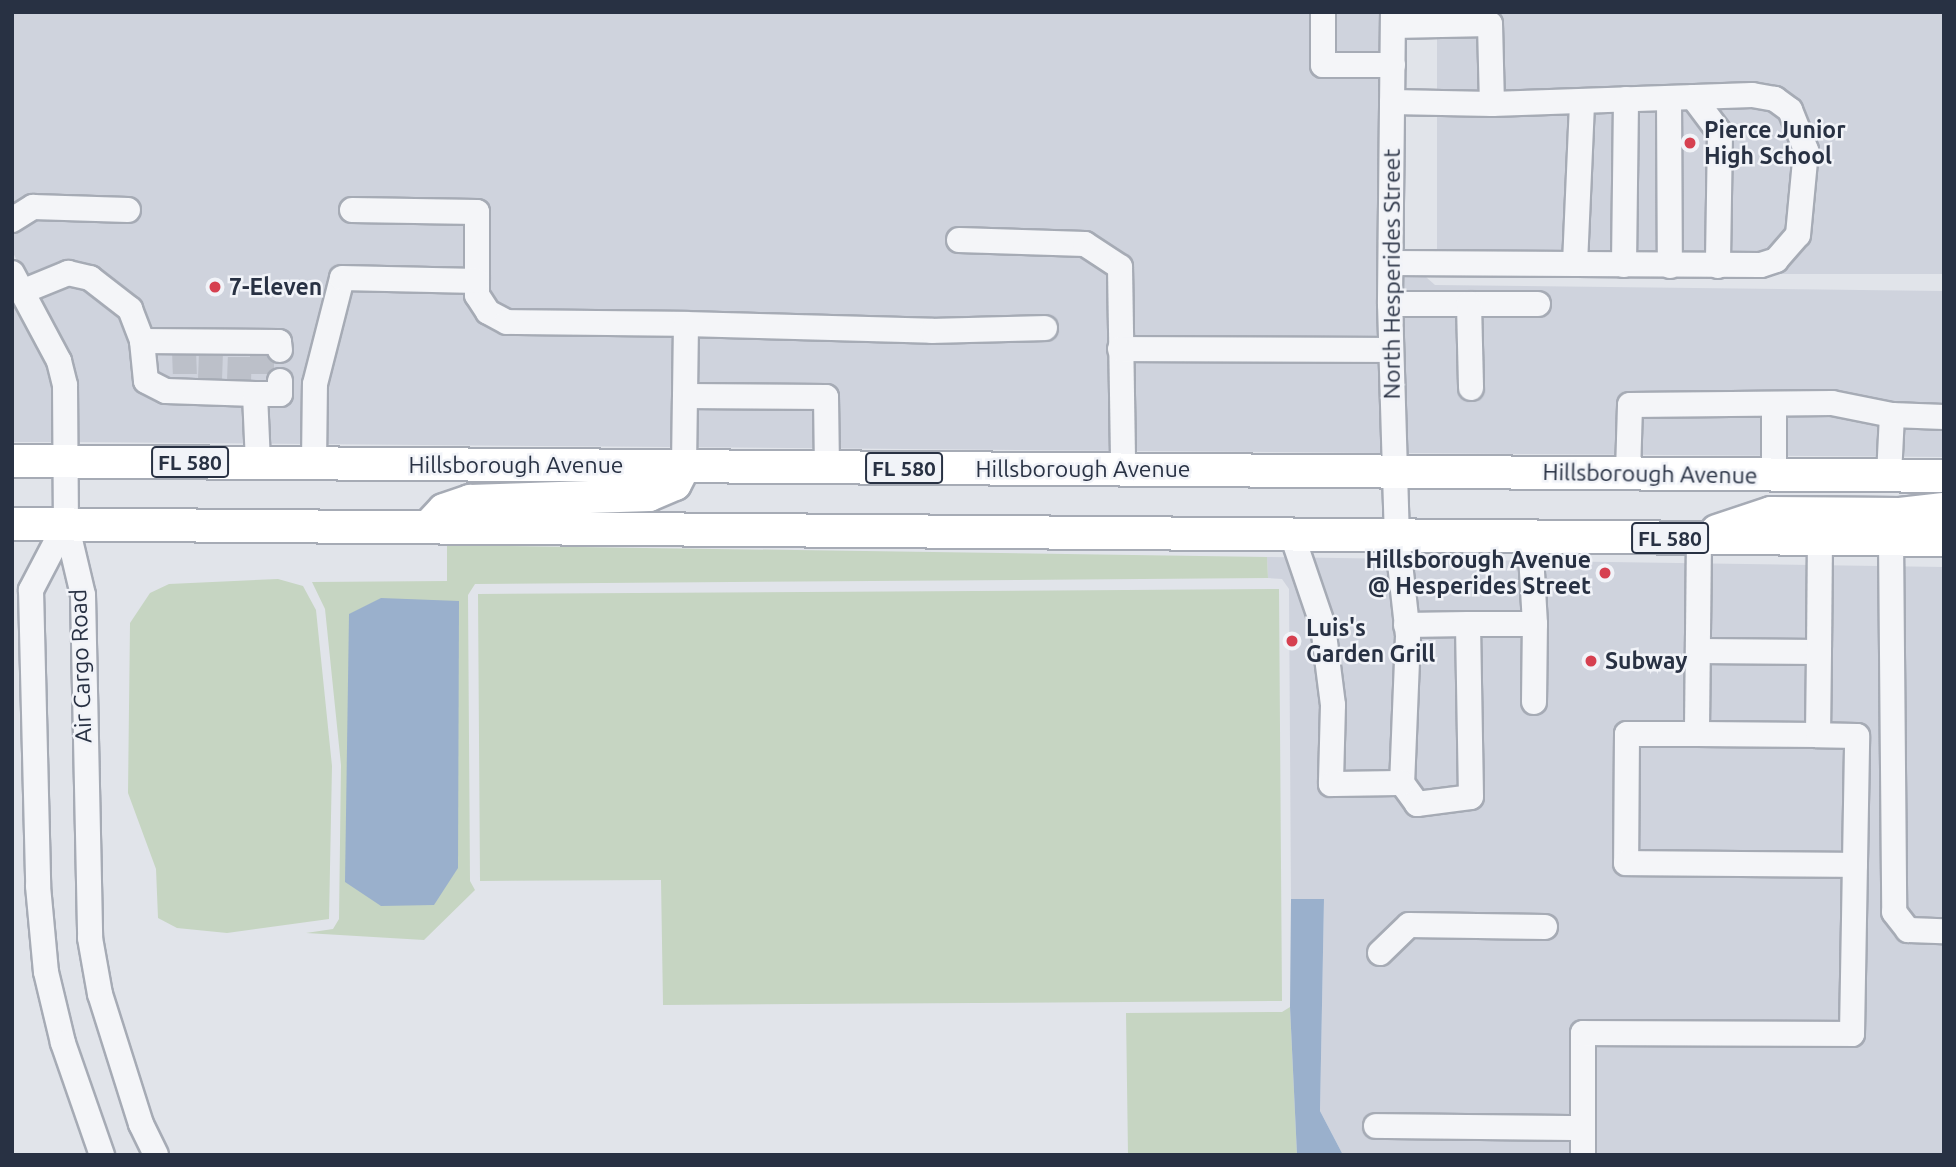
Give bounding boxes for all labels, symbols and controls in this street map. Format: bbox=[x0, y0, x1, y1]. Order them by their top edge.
place label: Pierce Junior High School bbox=[1704, 116, 1846, 170]
marker: Pierce Junior High School bbox=[1682, 135, 1698, 151]
street label: North Hesperides Street bbox=[1378, 149, 1406, 399]
place label: 7-Eleven bbox=[229, 273, 322, 301]
marker: 7-Eleven bbox=[207, 279, 223, 295]
road number: FL 580 bbox=[150, 444, 230, 480]
road number: FL 580 bbox=[864, 450, 944, 486]
street label: Hillsborough Avenue bbox=[409, 451, 623, 479]
street label: Hillsborough Avenue bbox=[976, 455, 1190, 483]
street label: Hillsborough Avenue bbox=[1542, 458, 1758, 490]
road number: FL 580 bbox=[1630, 520, 1710, 556]
place label: Hillsborough Avenue @ Hesperides Street bbox=[1366, 546, 1591, 600]
marker: Hillsborough Avenue @ Hesperides Street bbox=[1597, 565, 1613, 581]
street label: Air Cargo Road bbox=[65, 589, 97, 743]
place label: Luis's Garden Grill bbox=[1306, 614, 1435, 668]
marker: Luis's Garden Grill bbox=[1284, 633, 1300, 649]
place label: Subway bbox=[1605, 647, 1687, 675]
marker: Subway bbox=[1583, 653, 1599, 669]

